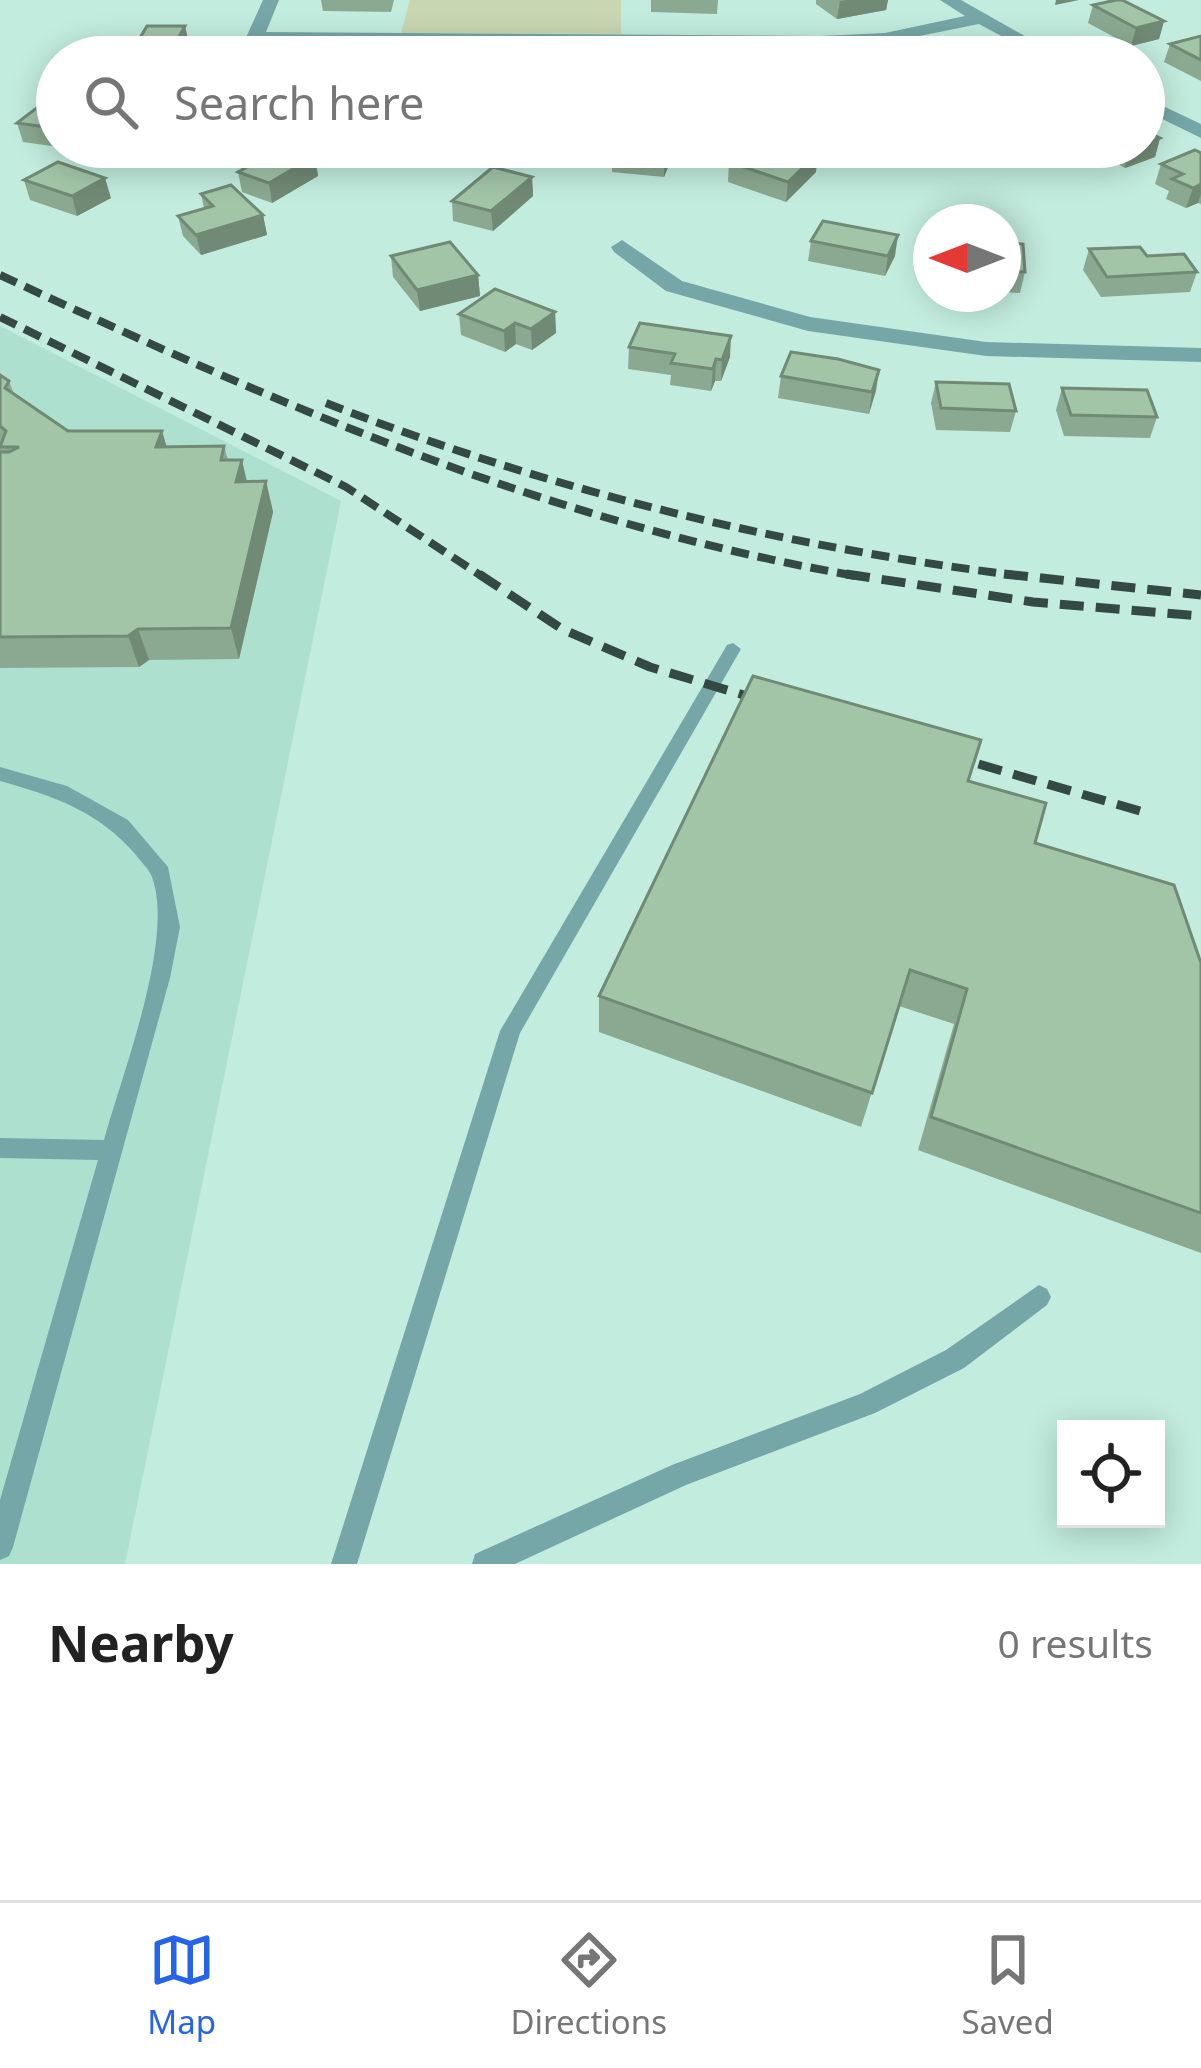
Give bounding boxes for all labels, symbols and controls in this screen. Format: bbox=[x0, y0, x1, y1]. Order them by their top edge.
search box bbox=[36, 36, 1165, 168]
icon: search bbox=[78, 69, 144, 135]
text: Search here bbox=[174, 72, 424, 133]
north arrow bbox=[913, 204, 1021, 312]
map controls bbox=[1057, 1420, 1165, 1528]
button: locate bbox=[1057, 1420, 1165, 1528]
text: Nearby bbox=[48, 1607, 234, 1677]
text: 0 results bbox=[998, 1616, 1153, 1669]
tab: Map bbox=[147, 1927, 216, 2044]
tab: Directions bbox=[510, 1927, 667, 2044]
tab: Saved bbox=[961, 1927, 1054, 2044]

